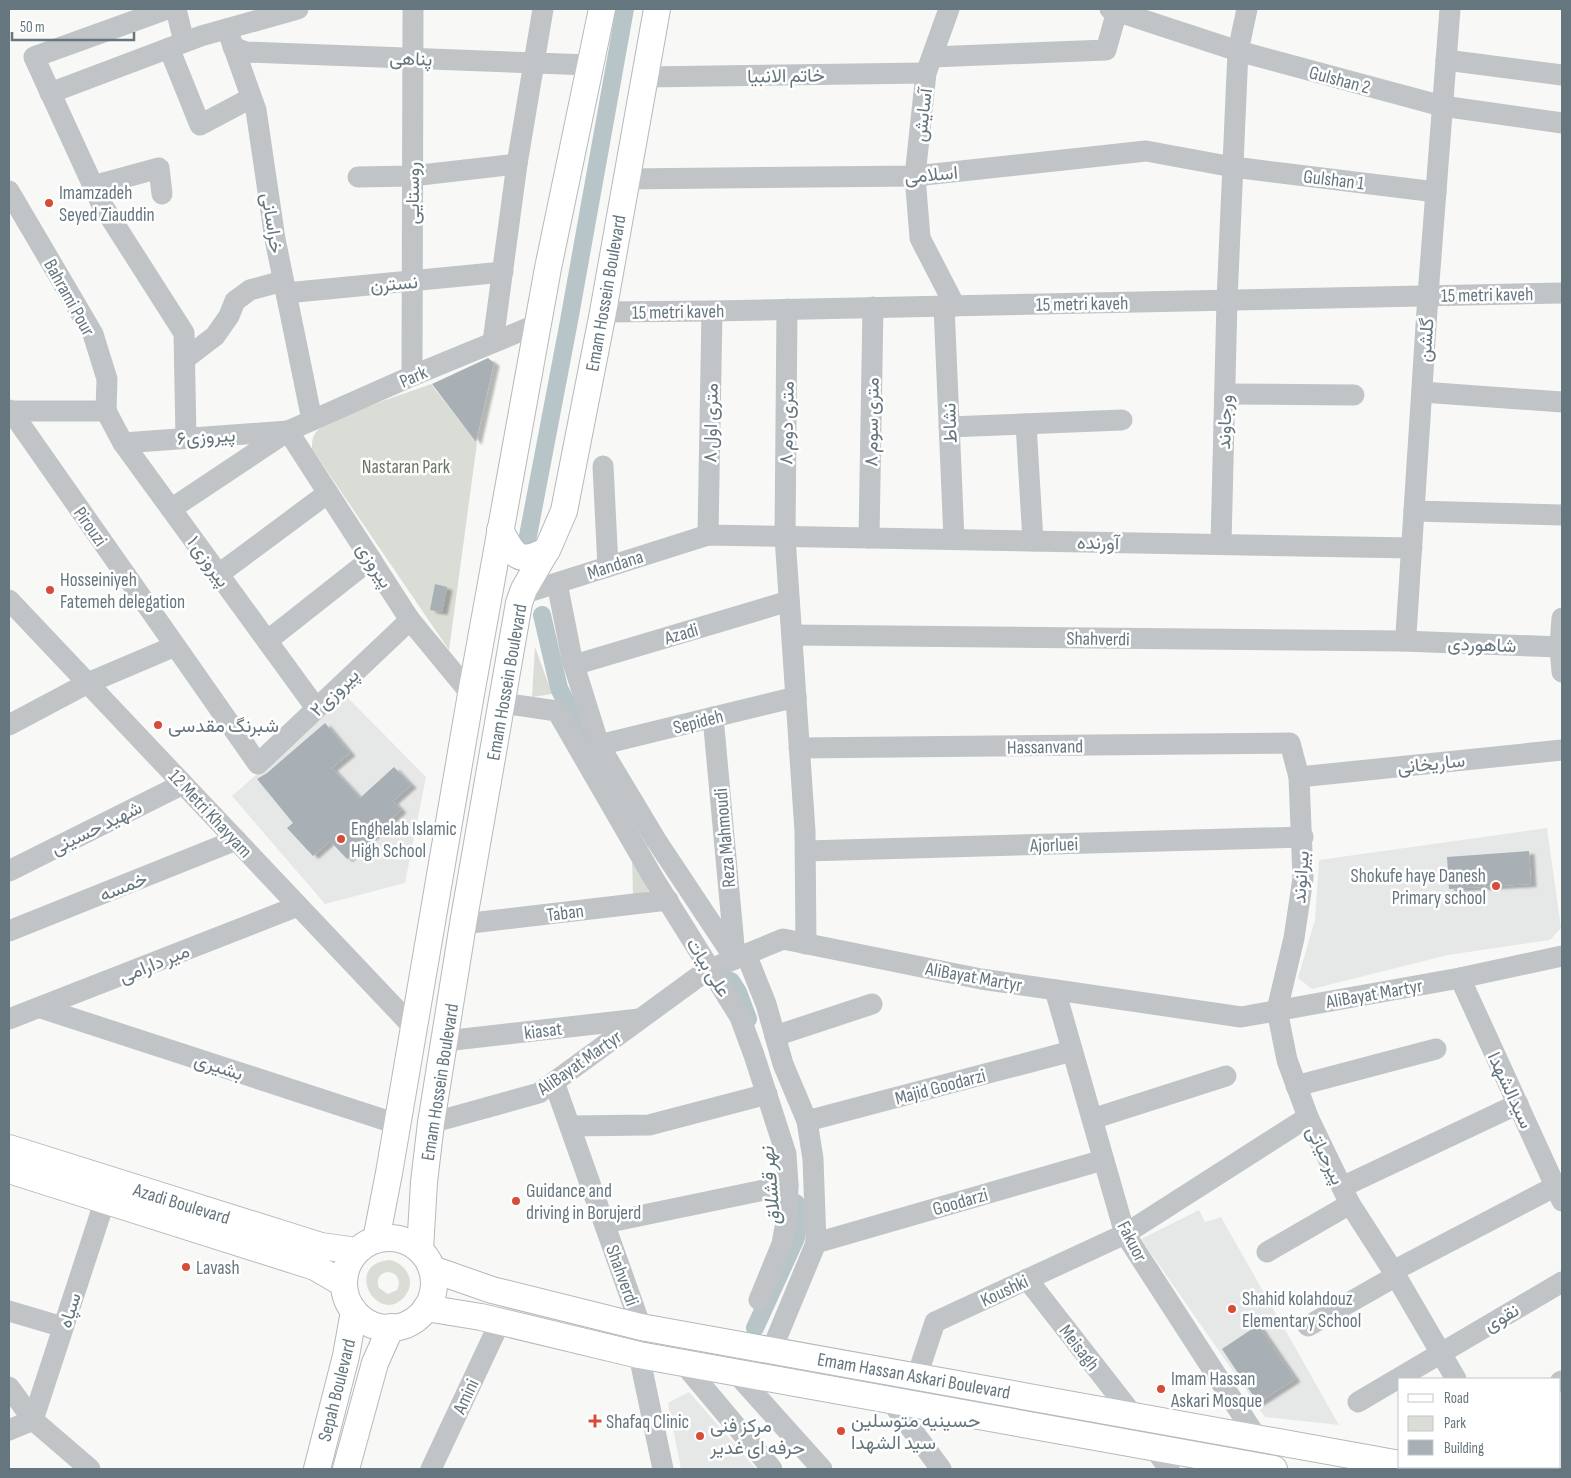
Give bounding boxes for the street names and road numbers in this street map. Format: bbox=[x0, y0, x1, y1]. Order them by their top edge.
street label: پناهی bbox=[389, 47, 433, 73]
street label: Gulshan 2 bbox=[1307, 61, 1373, 100]
street label: خاتم الانبیا bbox=[747, 64, 825, 89]
street label: آسایش bbox=[909, 86, 938, 143]
street label: روستایی bbox=[402, 162, 425, 224]
street label: اسلامی bbox=[903, 162, 959, 189]
street label: Gulshan 1 bbox=[1302, 165, 1366, 196]
street label: خراسانی bbox=[255, 191, 288, 255]
street label: Emam Hossein Boulevard bbox=[581, 213, 632, 373]
street label: Bahrami Pour bbox=[38, 255, 99, 341]
street label: نسترن bbox=[369, 271, 419, 298]
street label: 15 metri kaveh bbox=[1441, 283, 1533, 308]
street label: 15 metri kaveh bbox=[1036, 292, 1128, 317]
street label: 15 metri kaveh bbox=[632, 300, 724, 325]
street label: گلشن bbox=[1413, 317, 1440, 363]
street label: Park bbox=[396, 361, 432, 393]
street label: ۸ متری سوم bbox=[860, 377, 885, 467]
street label: ۸ متری دوم bbox=[775, 381, 800, 465]
street label: ۸ متری اول bbox=[699, 383, 724, 463]
street label: ورجاوند bbox=[1213, 394, 1238, 450]
street label: نشاط bbox=[938, 402, 963, 444]
street label: پیروزی۶ bbox=[176, 424, 236, 452]
street label: Pirouzi bbox=[68, 503, 111, 551]
street label: پیروزی ۱ bbox=[181, 532, 234, 593]
street label: آورنده bbox=[1077, 532, 1121, 555]
street label: پیروزی bbox=[350, 539, 397, 593]
street label: Mandana bbox=[585, 546, 646, 585]
street label: Emam Hossein Boulevard bbox=[482, 602, 533, 762]
street label: Azadi bbox=[661, 619, 701, 650]
street label: Shahverdi bbox=[1066, 627, 1130, 652]
street label: شاهوردی bbox=[1447, 633, 1517, 658]
street label: پیروزی۲ bbox=[306, 664, 365, 723]
street label: Sepideh bbox=[671, 705, 726, 740]
street label: Hassanvand bbox=[1007, 735, 1083, 760]
street label: ساریخانی bbox=[1396, 749, 1466, 779]
street label: 12 Metri Khayyam bbox=[163, 765, 257, 863]
street label: Reza Mahmoudi bbox=[710, 787, 741, 888]
street label: شهید حسینی bbox=[47, 796, 146, 860]
street label: Ajorluei bbox=[1029, 833, 1078, 858]
street label: بیرانوند bbox=[1288, 850, 1315, 904]
street label: خمسه bbox=[96, 867, 151, 907]
street label: Taban bbox=[545, 900, 585, 927]
street label: علی بیات bbox=[681, 934, 735, 1002]
street label: میر دارامی bbox=[116, 940, 193, 989]
street label: AliBayat Martyr bbox=[923, 958, 1024, 997]
street label: AliBayat Martyr bbox=[1323, 975, 1425, 1014]
street label: Emam Hossein Boulevard bbox=[417, 1002, 464, 1162]
street label: kiasat bbox=[523, 1018, 564, 1045]
street label: AliBayat Martyr bbox=[532, 1025, 627, 1101]
street label: بشیری bbox=[191, 1049, 246, 1086]
street label: سیدالشهدا bbox=[1482, 1049, 1537, 1133]
street label: Majid Goodarzi bbox=[893, 1064, 988, 1111]
street label: پیرحیاتی bbox=[1300, 1122, 1349, 1189]
street label: Azadi Boulevard bbox=[130, 1179, 233, 1230]
street label: Goodarzi bbox=[930, 1184, 991, 1221]
street label: Fakuor bbox=[1112, 1217, 1152, 1266]
street label: Shahverdi bbox=[600, 1242, 643, 1309]
street label: Koushki bbox=[977, 1270, 1032, 1312]
street label: سپاه bbox=[54, 1290, 88, 1331]
street label: نقوی bbox=[1480, 1299, 1523, 1337]
street label: Meisagh bbox=[1054, 1320, 1104, 1376]
street label: Sepah Boulevard bbox=[314, 1337, 361, 1444]
street label: Emam Hassan Askari Boulevard bbox=[815, 1348, 1012, 1405]
street label: Amini bbox=[448, 1376, 484, 1419]

